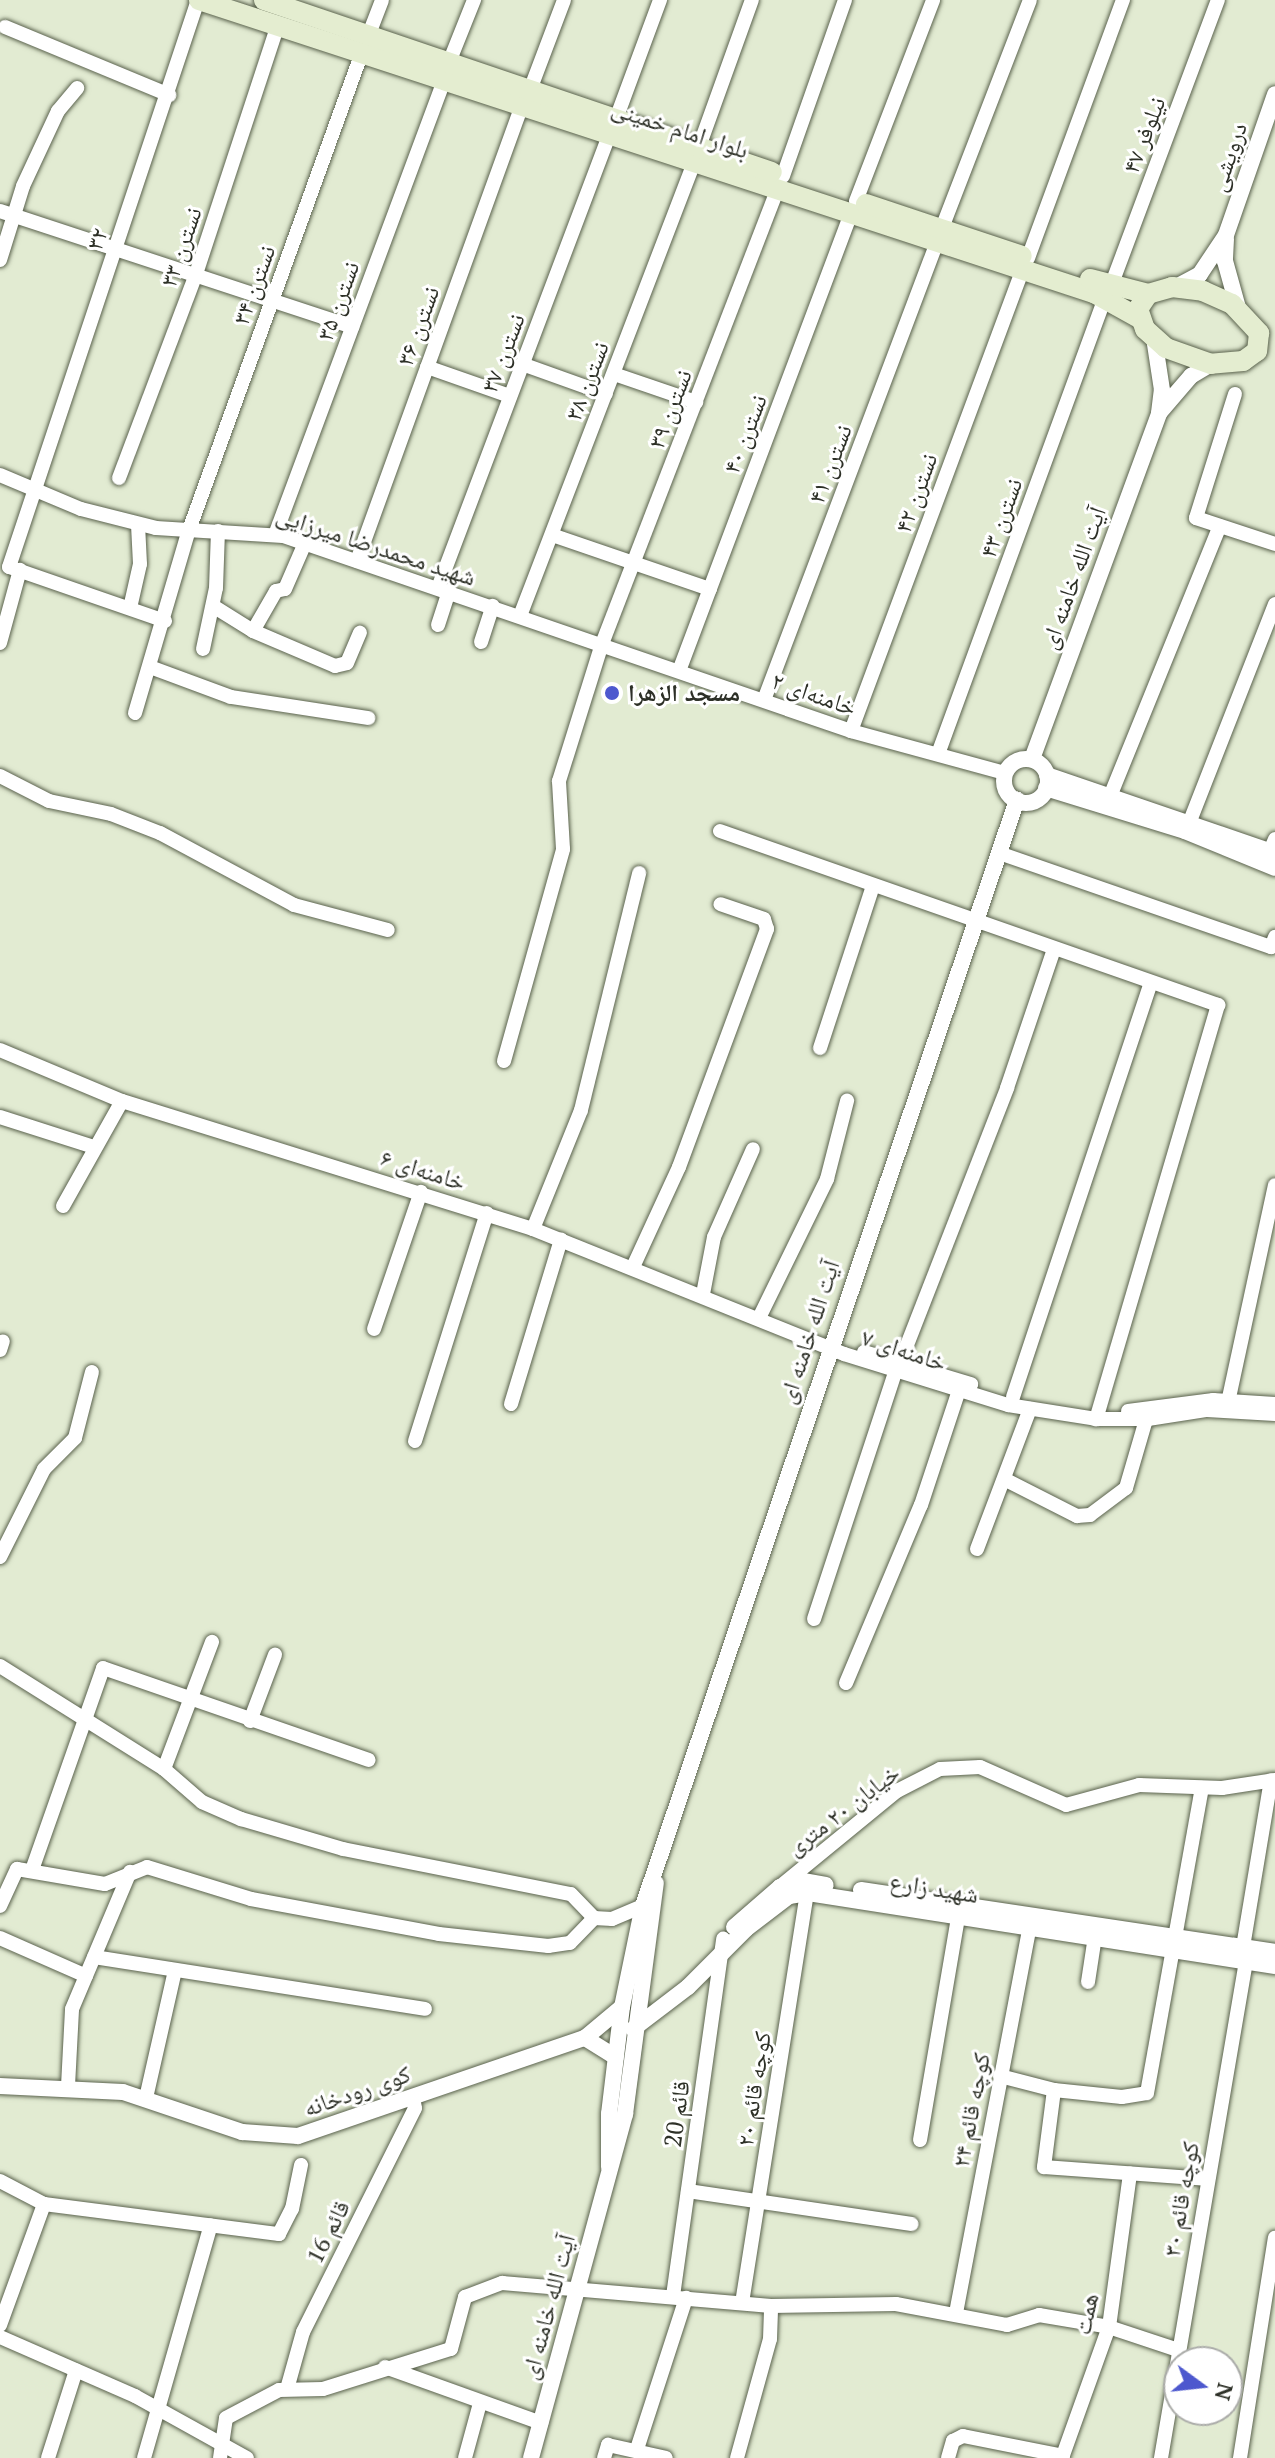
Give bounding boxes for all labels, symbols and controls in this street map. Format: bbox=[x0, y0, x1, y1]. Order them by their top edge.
street label: بلوار امام خمینی bbox=[608, 93, 752, 165]
street label: نیلوفر ۴۷ bbox=[1116, 93, 1172, 177]
street label: درویشی bbox=[1203, 119, 1253, 195]
street label: نسترن ۳۳ bbox=[154, 203, 208, 291]
street label: ۳۲ bbox=[80, 224, 114, 254]
street label: نسترن ۳۴ bbox=[226, 241, 282, 329]
street label: نسترن ۳۵ bbox=[310, 257, 366, 345]
street label: نسترن ۳۶ bbox=[390, 282, 446, 370]
street label: نسترن ۳۷ bbox=[475, 309, 531, 397]
street label: نسترن ۳۸ bbox=[559, 337, 615, 425]
street label: نسترن ۳۹ bbox=[642, 365, 698, 453]
street label: نسترن ۴۰ bbox=[717, 390, 773, 478]
street label: نسترن ۴۱ bbox=[802, 420, 858, 508]
street label: نسترن ۴۲ bbox=[888, 449, 944, 537]
street label: نسترن ۴۳ bbox=[973, 474, 1029, 562]
street label: شهید محمدرضا میرزایی bbox=[273, 500, 479, 592]
street label: آیت الله خامنه ای bbox=[1034, 503, 1112, 653]
street label: خامنه‌ای ۲ bbox=[768, 666, 860, 722]
place label: مسجد الزهرا bbox=[628, 679, 740, 707]
marker: مسجد الزهرا bbox=[603, 684, 621, 702]
street label: خامنه‌ای ۶ bbox=[377, 1143, 469, 1197]
street label: آیت الله خامنه ای bbox=[772, 1257, 846, 1407]
street label: خامنه‌ای ۷ bbox=[858, 1323, 950, 1377]
street label: خیابان ۲۰ متری bbox=[781, 1758, 905, 1862]
street label: شهید زارع bbox=[888, 1867, 980, 1909]
street label: کوچه قائم ۲۰ bbox=[731, 2029, 777, 2149]
street label: کوچه قائم ۲۴ bbox=[946, 2050, 996, 2170]
street label: کوی رودخانه bbox=[300, 2059, 414, 2123]
street label: قائم 20 bbox=[658, 2079, 696, 2149]
street label: کوچه قائم ۳۰ bbox=[1157, 2139, 1205, 2259]
street label: قائم 16 bbox=[300, 2196, 356, 2268]
street label: آیت الله خامنه ای bbox=[515, 2231, 581, 2383]
street label: همت bbox=[1068, 2291, 1104, 2337]
north arrow bbox=[1163, 2346, 1243, 2426]
text: N bbox=[1209, 2380, 1241, 2404]

